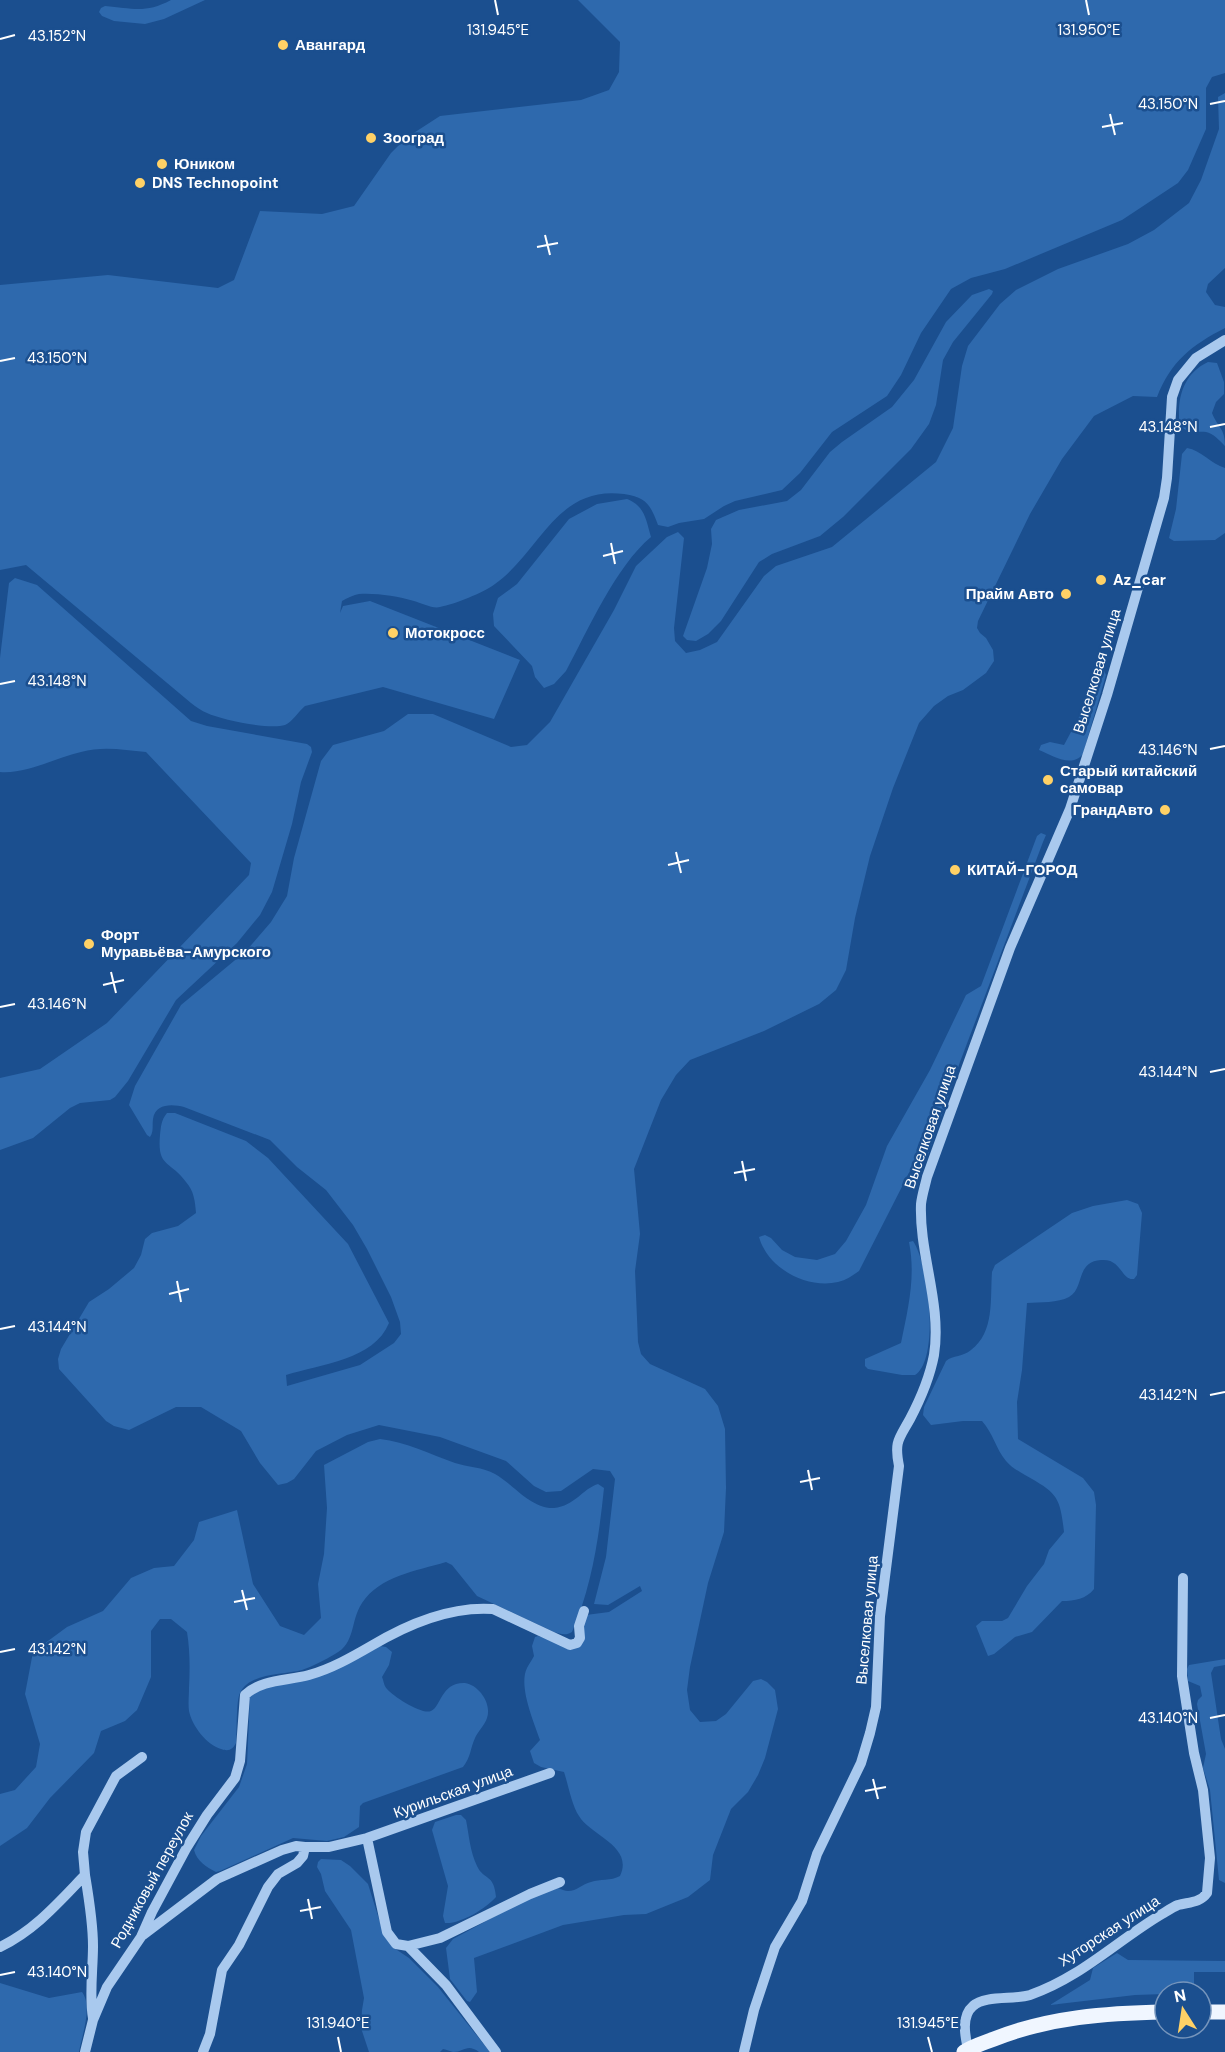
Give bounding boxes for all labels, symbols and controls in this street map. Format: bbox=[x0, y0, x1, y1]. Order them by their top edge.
text: 131.945°E bbox=[467, 20, 529, 40]
text: 131.950°E bbox=[1058, 20, 1120, 40]
text: 43.152°N bbox=[28, 26, 86, 46]
place label: Авангард bbox=[295, 35, 366, 55]
marker: Авангард bbox=[276, 38, 290, 52]
text: 43.150°N bbox=[1138, 94, 1198, 114]
place label: Зооград bbox=[383, 128, 444, 148]
marker: Зооград bbox=[364, 131, 378, 145]
place label: Юником bbox=[174, 154, 235, 174]
marker: Юником bbox=[155, 157, 169, 171]
place label: DNS Technopoint bbox=[152, 173, 278, 193]
marker: DNS Technopoint bbox=[133, 176, 147, 190]
text: 43.150°N bbox=[27, 348, 87, 368]
text: 43.148°N bbox=[1138, 417, 1198, 437]
place label: Az_car bbox=[1113, 570, 1166, 590]
marker: Az_car bbox=[1094, 573, 1108, 587]
place label: Прайм Авто bbox=[966, 584, 1054, 604]
marker: Прайм Авто bbox=[1059, 587, 1073, 601]
street label: Выселковая улица bbox=[1069, 606, 1126, 736]
place label: Мотокросс bbox=[405, 623, 485, 643]
marker: Мотокросс bbox=[386, 626, 400, 640]
text: 43.148°N bbox=[27, 671, 87, 691]
text: 43.146°N bbox=[1138, 740, 1198, 760]
place label: Старый китайский самовар bbox=[1060, 761, 1197, 798]
marker: Старый китайский самовар bbox=[1041, 773, 1055, 787]
place label: ГрандАвто bbox=[1073, 800, 1153, 820]
marker: ГрандАвто bbox=[1158, 803, 1172, 817]
place label: КИТАЙ-ГОРОД bbox=[967, 860, 1078, 880]
marker: КИТАЙ-ГОРОД bbox=[948, 863, 962, 877]
place label: Форт Муравьёва-Амурского bbox=[101, 925, 271, 962]
marker: Форт Муравьёва-Амурского bbox=[82, 937, 96, 951]
text: 43.146°N bbox=[27, 994, 87, 1014]
street label: Выселковая улица bbox=[899, 1062, 961, 1191]
text: 43.144°N bbox=[1139, 1062, 1198, 1082]
text: 43.144°N bbox=[28, 1317, 87, 1337]
text: 43.142°N bbox=[1139, 1385, 1197, 1405]
street label: Выселковая улица bbox=[851, 1554, 883, 1685]
text: 43.142°N bbox=[28, 1639, 86, 1659]
text: 43.140°N bbox=[1138, 1708, 1198, 1728]
street label: Курильская улица bbox=[391, 1761, 516, 1823]
street label: Родниковый переулок bbox=[106, 1808, 198, 1952]
street label: Хуторская улица bbox=[1055, 1890, 1164, 1971]
text: 43.140°N bbox=[27, 1962, 87, 1982]
north arrow bbox=[1153, 1980, 1213, 2040]
text: N bbox=[1172, 1984, 1188, 2007]
text: 131.940°E bbox=[307, 2013, 369, 2033]
text: 131.945°E bbox=[897, 2013, 959, 2033]

